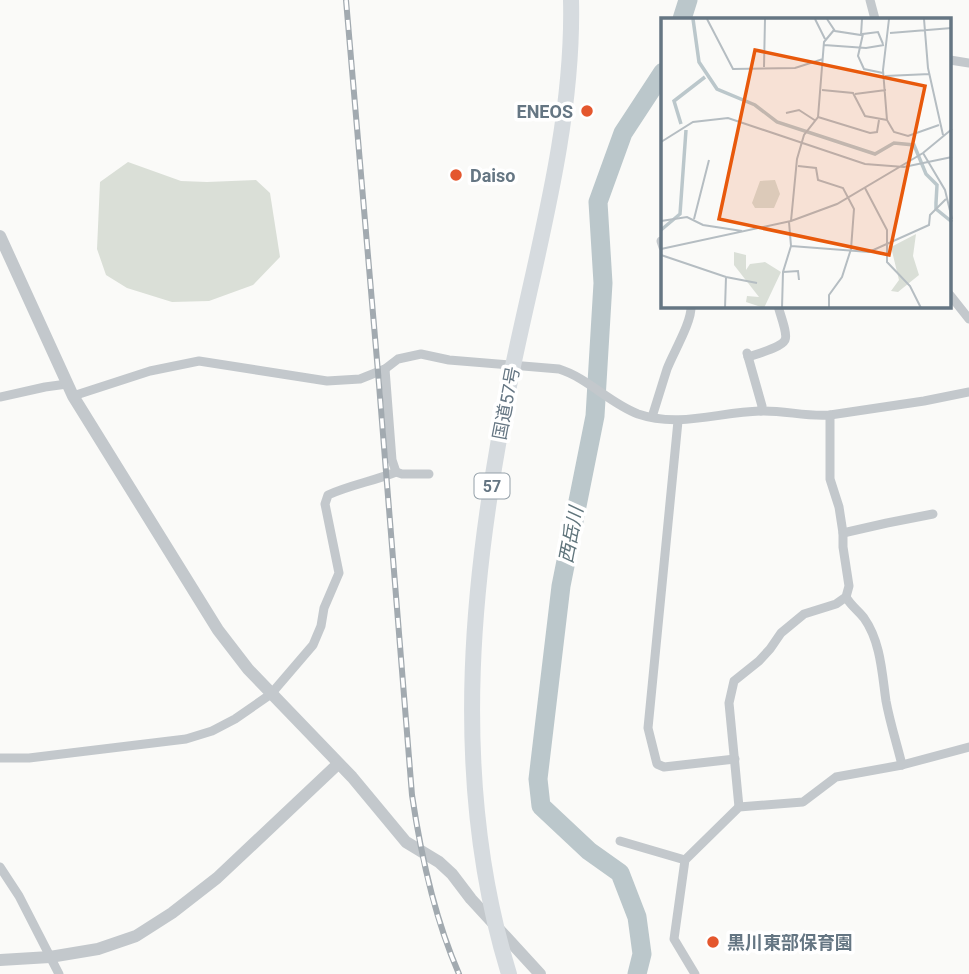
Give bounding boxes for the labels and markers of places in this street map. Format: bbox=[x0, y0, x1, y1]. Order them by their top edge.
place label: ENEOS bbox=[517, 101, 573, 122]
marker: ENEOS bbox=[579, 103, 595, 119]
place label: Daiso bbox=[470, 165, 516, 186]
marker: Daiso bbox=[448, 167, 464, 183]
place label: 黒川東部保育園 bbox=[727, 932, 853, 953]
marker: 黒川東部保育園 bbox=[705, 934, 721, 950]

